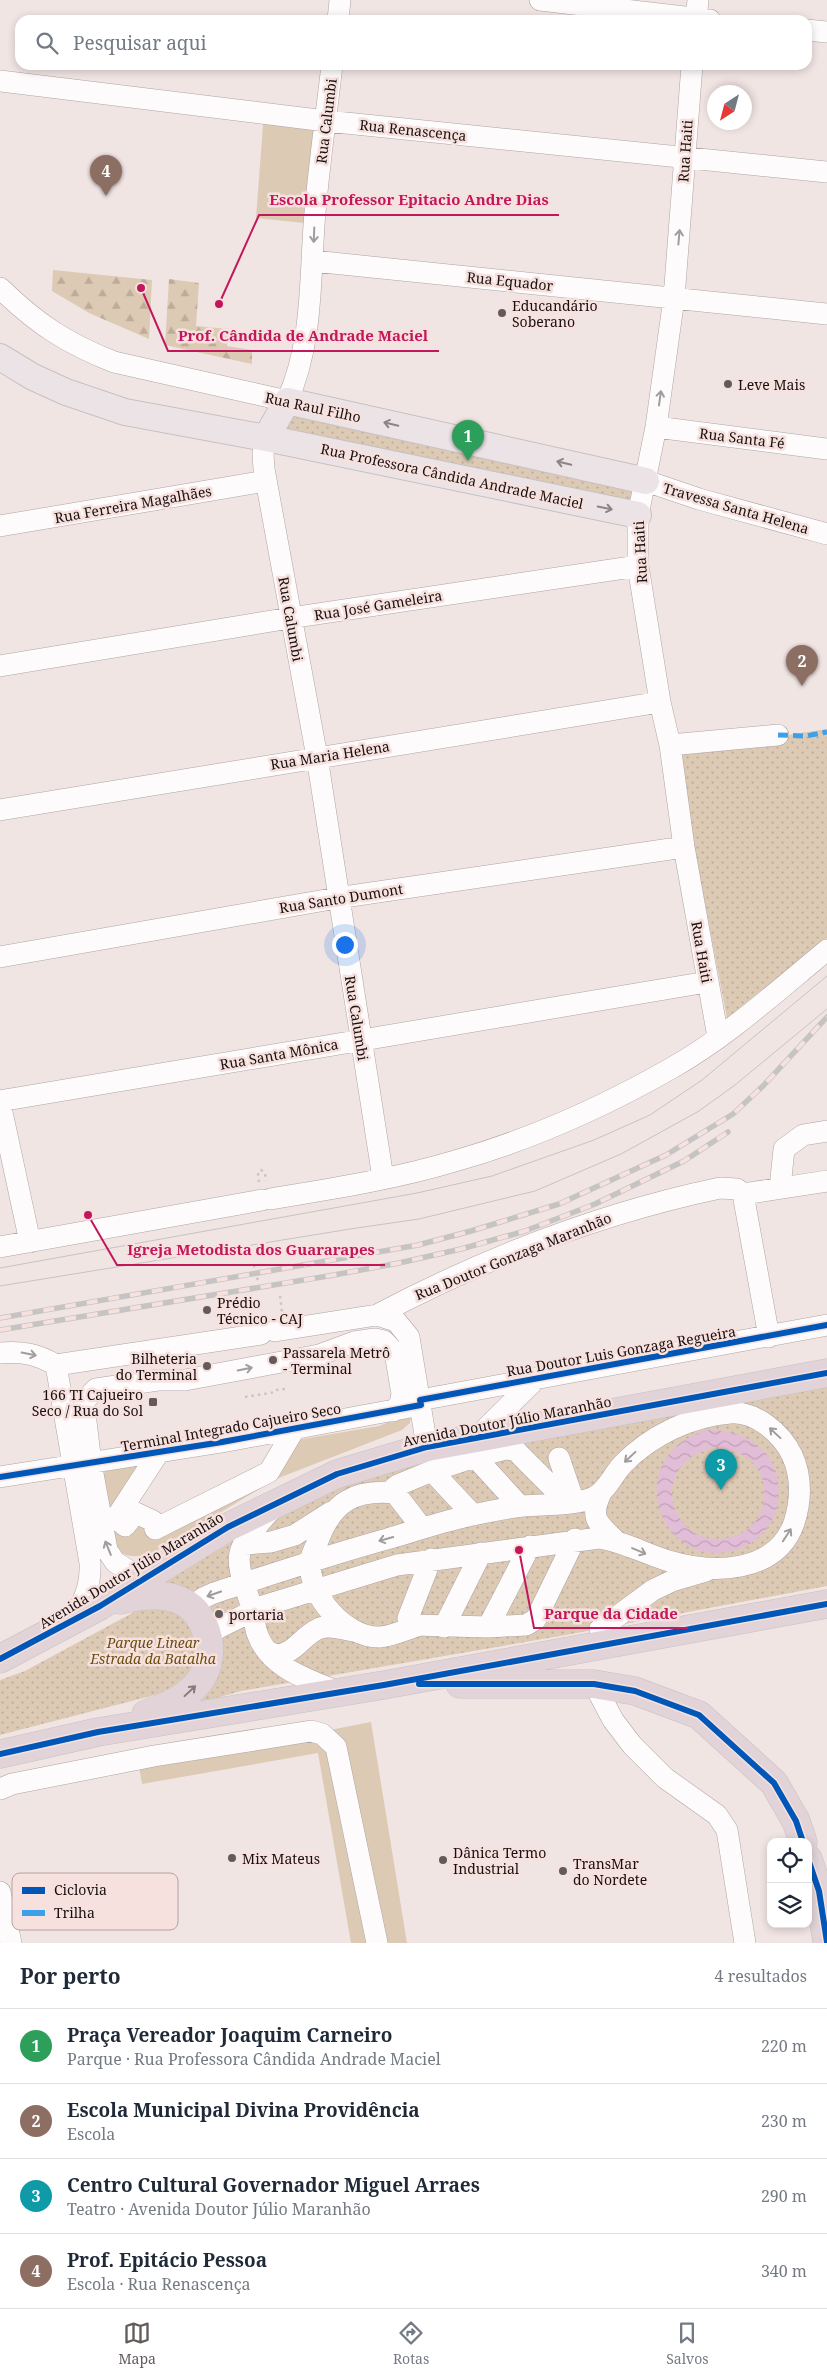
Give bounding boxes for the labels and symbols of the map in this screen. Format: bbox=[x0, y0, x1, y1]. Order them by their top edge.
street label: Rua Calumbi bbox=[311, 77, 341, 165]
north arrow bbox=[707, 85, 752, 130]
street label: Rua Renascença bbox=[358, 115, 468, 145]
street label: Rua Haiti bbox=[673, 119, 697, 183]
pin: 4 bbox=[90, 155, 122, 196]
callout: Escola Professor Epitacio Andre Dias bbox=[259, 185, 559, 215]
text: Escola Professor Epitacio Andre Dias bbox=[269, 189, 549, 209]
one-way arrow bbox=[309, 227, 318, 243]
one-way arrow bbox=[674, 229, 683, 245]
street label: Rua Equador bbox=[466, 267, 555, 295]
place label: Educandário Soberano bbox=[512, 296, 598, 331]
marker: Educandário Soberano bbox=[496, 307, 508, 319]
callout: Prof. Cândida de Andrade Maciel bbox=[168, 321, 439, 351]
text: Prof. Cândida de Andrade Maciel bbox=[178, 325, 429, 345]
place label: Leve Mais bbox=[738, 375, 805, 394]
marker: Leve Mais bbox=[722, 378, 734, 390]
street label: Rua Raul Filho bbox=[263, 388, 363, 426]
one-way arrow bbox=[655, 391, 665, 407]
one-way arrow bbox=[383, 419, 399, 428]
pin: 1 bbox=[452, 420, 484, 461]
street label: Rua Santa Fé bbox=[698, 423, 786, 453]
street label: Rua Professora Cândida Andrade Maciel bbox=[319, 439, 586, 513]
one-way arrow bbox=[556, 458, 572, 467]
street label: Travessa Santa Helena bbox=[661, 478, 811, 538]
street label: Rua Ferreira Magalhães bbox=[53, 481, 213, 527]
one-way arrow bbox=[596, 503, 612, 513]
street label: Rua Haiti bbox=[629, 520, 651, 584]
street label: Rua Calumbi bbox=[274, 575, 308, 663]
street label: Rua José Gameleira bbox=[313, 585, 443, 624]
pin: 2 bbox=[786, 645, 818, 686]
street label: Rua Maria Helena bbox=[269, 736, 391, 774]
street label: Rua Santo Dumont bbox=[278, 879, 404, 917]
street label: Rua Haiti bbox=[687, 920, 717, 985]
your location bbox=[332, 932, 358, 958]
street label: Rua Calumbi bbox=[341, 974, 373, 1062]
street label: Rua Santa Mônica bbox=[218, 1034, 340, 1074]
street label: Rua Doutor Gonzaga Maranhão bbox=[412, 1208, 614, 1304]
callout: Igreja Metodista dos Guararapes bbox=[117, 1235, 385, 1265]
text: Igreja Metodista dos Guararapes bbox=[127, 1239, 375, 1259]
place label: Prédio Técnico - CAJ bbox=[217, 1293, 303, 1328]
marker: Prédio Técnico - CAJ bbox=[201, 1304, 213, 1316]
street label: Rua Doutor Luis Gonzaga Regueira bbox=[505, 1321, 737, 1381]
place label: Passarela Metrô - Terminal bbox=[283, 1343, 390, 1378]
one-way arrow bbox=[21, 1349, 37, 1359]
place label: Bilheteria do Terminal bbox=[116, 1349, 198, 1384]
marker: Passarela Metrô - Terminal bbox=[267, 1354, 279, 1366]
marker: Bilheteria do Terminal bbox=[201, 1360, 213, 1372]
one-way arrow bbox=[237, 1363, 253, 1373]
place label: 166 TI Cajueiro Seco / Rua do Sol bbox=[32, 1385, 144, 1420]
street label: Avenida Doutor Júlio Maranhão bbox=[401, 1391, 613, 1451]
marker: 166 TI Cajueiro Seco / Rua do Sol bbox=[147, 1396, 159, 1408]
street label: Terminal Integrado Cajueiro Seco bbox=[119, 1398, 343, 1456]
one-way arrow bbox=[769, 1427, 782, 1439]
pin: 3 bbox=[705, 1449, 737, 1490]
one-way arrow bbox=[624, 1451, 636, 1463]
street label: Avenida Doutor Júlio Maranhão bbox=[35, 1507, 227, 1633]
one-way arrow bbox=[783, 1528, 793, 1542]
one-way arrow bbox=[378, 1535, 394, 1544]
one-way arrow bbox=[103, 1541, 112, 1556]
one-way arrow bbox=[631, 1546, 646, 1556]
one-way arrow bbox=[206, 1589, 222, 1599]
callout: Parque da Cidade bbox=[534, 1598, 688, 1628]
text: Parque da Cidade bbox=[544, 1603, 678, 1623]
place label: portaria bbox=[229, 1605, 284, 1624]
marker: portaria bbox=[213, 1608, 225, 1620]
park label: Parque Linear Estrada da Batalha bbox=[89, 1633, 217, 1668]
one-way arrow bbox=[184, 1685, 196, 1697]
place label: Dânica Termo Industrial bbox=[453, 1843, 546, 1878]
place label: Mix Mateus bbox=[242, 1849, 320, 1868]
marker: Mix Mateus bbox=[226, 1852, 238, 1864]
marker: Dânica Termo Industrial bbox=[437, 1854, 449, 1866]
place label: TransMar do Nordete bbox=[573, 1854, 647, 1889]
marker: TransMar do Nordete bbox=[557, 1865, 569, 1877]
legend bbox=[12, 1873, 178, 1930]
text: Ciclovia bbox=[54, 1880, 107, 1899]
text: Trilha bbox=[54, 1903, 95, 1922]

